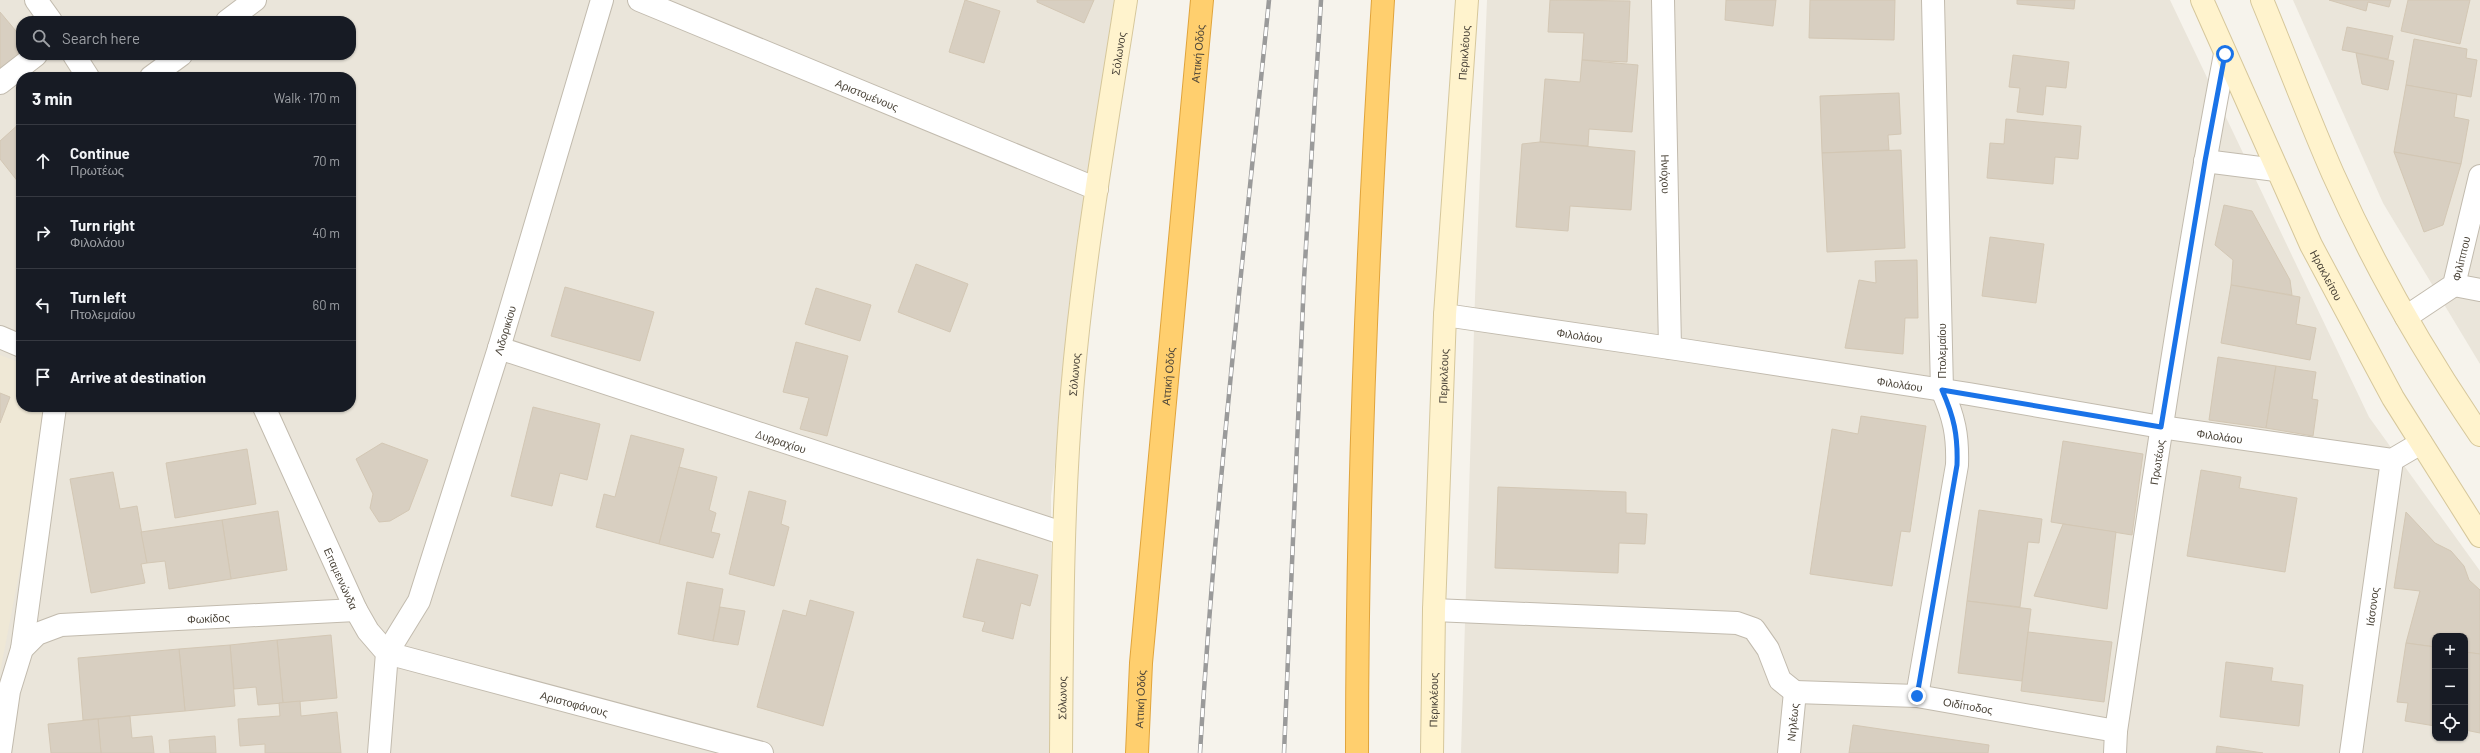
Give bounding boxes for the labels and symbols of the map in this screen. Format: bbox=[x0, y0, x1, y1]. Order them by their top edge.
street label: Αττική Οδός bbox=[1188, 24, 1206, 83]
street label: Περικλέους bbox=[1455, 25, 1472, 81]
street label: Σόλωνος bbox=[1108, 31, 1127, 76]
route start bbox=[2216, 45, 2234, 63]
street label: Αριστομένους bbox=[834, 75, 901, 113]
street label: Ηνιόχου bbox=[1660, 154, 1673, 194]
street label: Φιλίππου bbox=[2449, 235, 2472, 282]
street label: Ηρακλείτου bbox=[2308, 247, 2346, 302]
street label: Λιδορικίου bbox=[491, 304, 518, 356]
street label: Πτολεμαίου bbox=[1935, 323, 1948, 379]
street label: Φιλολάου bbox=[1556, 325, 1603, 345]
street label: Αττική Οδός bbox=[1158, 347, 1177, 406]
street label: Περικλέους bbox=[1435, 348, 1450, 404]
street label: Σόλωνος bbox=[1065, 352, 1082, 397]
street label: Φιλολάου bbox=[1876, 373, 1924, 393]
street label: Δυρραχίου bbox=[754, 426, 808, 455]
street label: Φιλολάου bbox=[2196, 426, 2244, 445]
street label: Πρωτέως bbox=[2146, 438, 2166, 486]
street label: Επαμεινώνδα bbox=[322, 545, 361, 612]
street label: Ιάσονος bbox=[2362, 586, 2381, 627]
street label: Φωκίδος bbox=[187, 610, 230, 625]
street label: Αττική Οδός bbox=[1132, 670, 1147, 729]
street label: Περικλέους bbox=[1426, 672, 1440, 728]
street label: Σόλωνος bbox=[1055, 676, 1068, 720]
route end bbox=[1908, 687, 1926, 705]
street label: Αριστοφάνους bbox=[539, 688, 610, 718]
street label: Οιδίποδος bbox=[1942, 694, 1994, 716]
street label: Νηλέως bbox=[1784, 702, 1800, 742]

